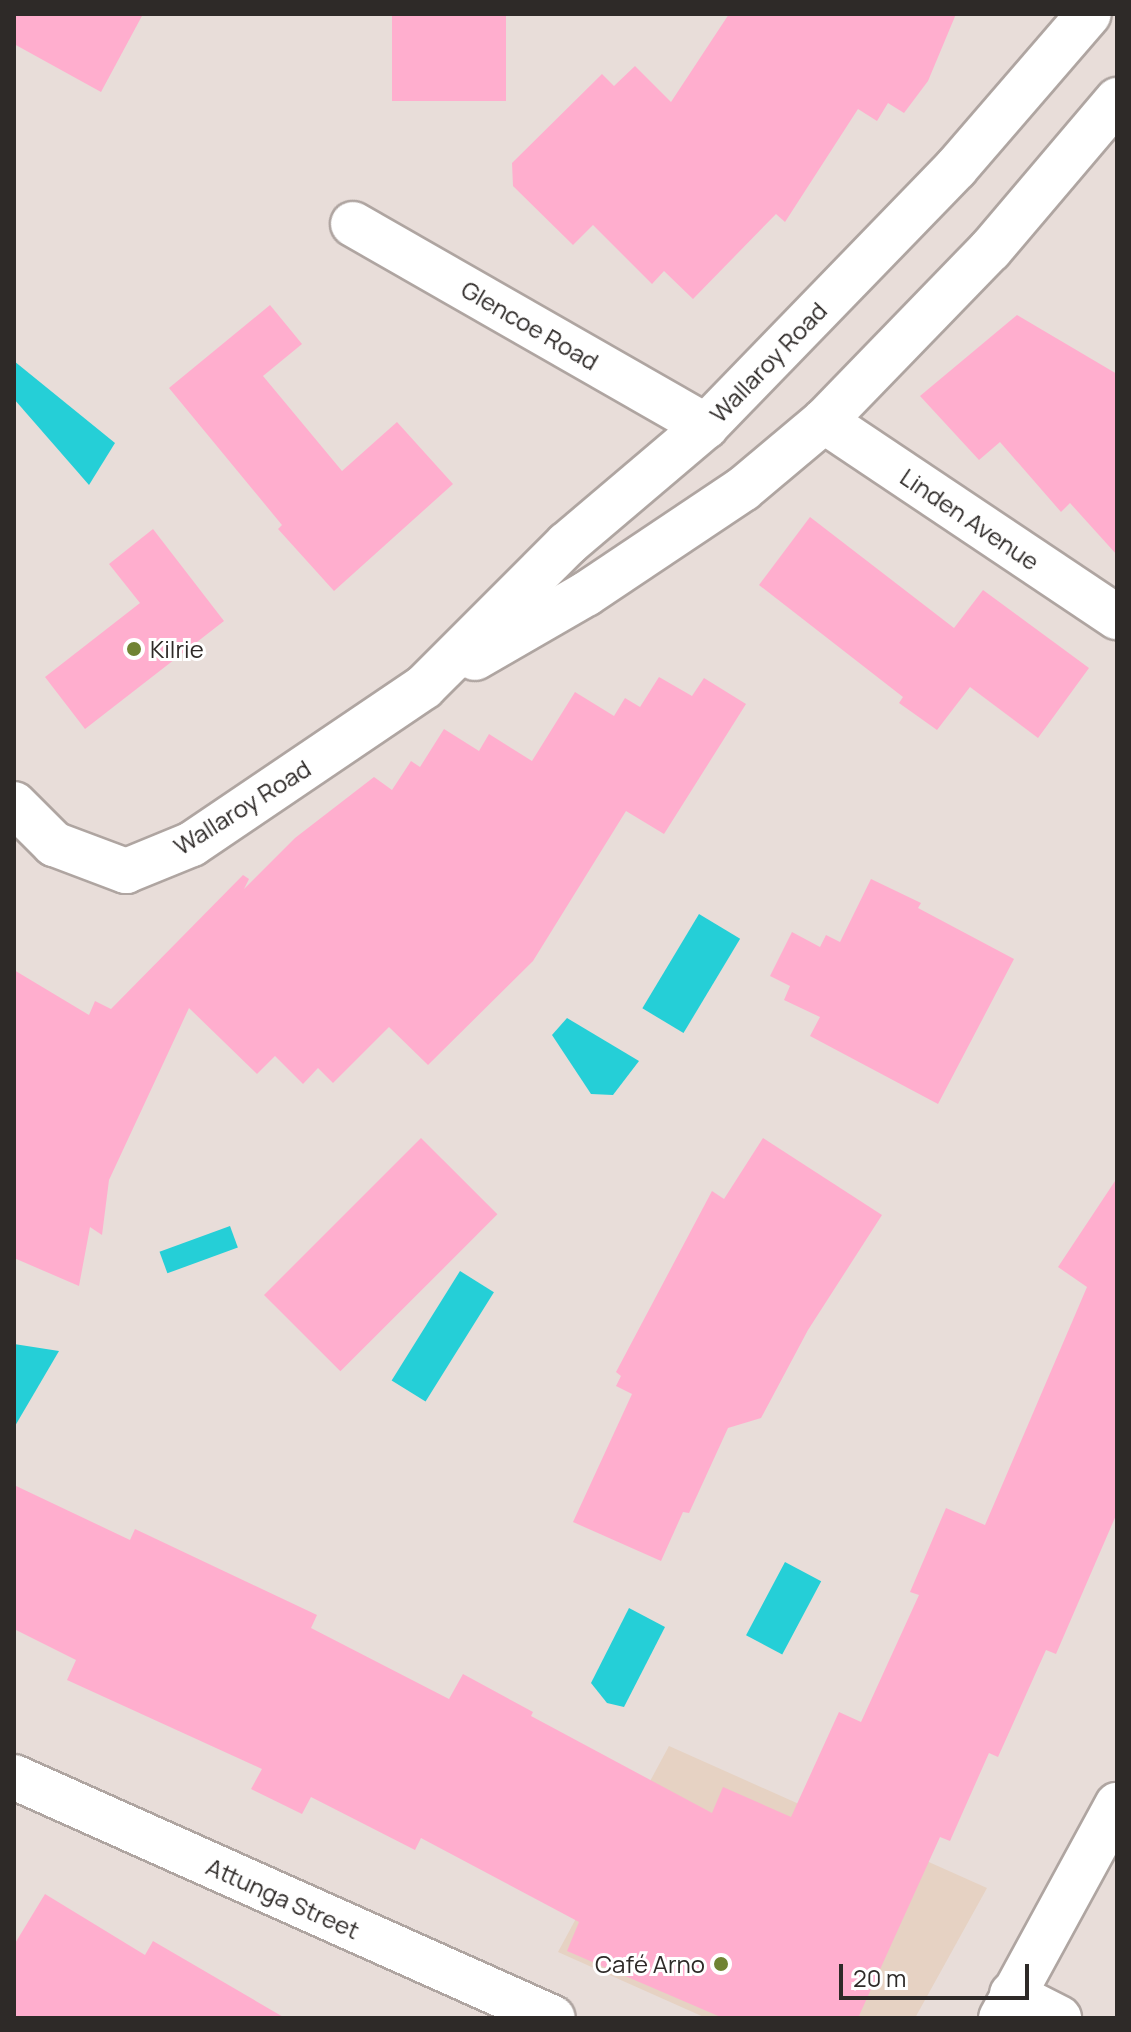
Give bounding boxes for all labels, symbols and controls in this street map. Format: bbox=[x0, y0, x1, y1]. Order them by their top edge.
street label: Glencoe Road bbox=[456, 274, 604, 376]
street label: Wallaroy Road bbox=[704, 296, 832, 428]
street label: Linden Avenue bbox=[895, 462, 1045, 576]
place label: Kilrie bbox=[150, 635, 204, 663]
marker: Kilrie bbox=[125, 640, 143, 658]
street label: Wallaroy Road bbox=[168, 754, 316, 860]
street label: Attunga Street bbox=[202, 1851, 364, 1945]
scale bar bbox=[843, 1948, 1033, 1998]
place label: Café Arno bbox=[595, 1950, 705, 1978]
marker: Café Arno bbox=[712, 1955, 730, 1973]
text: 20 m bbox=[853, 1961, 906, 1994]

